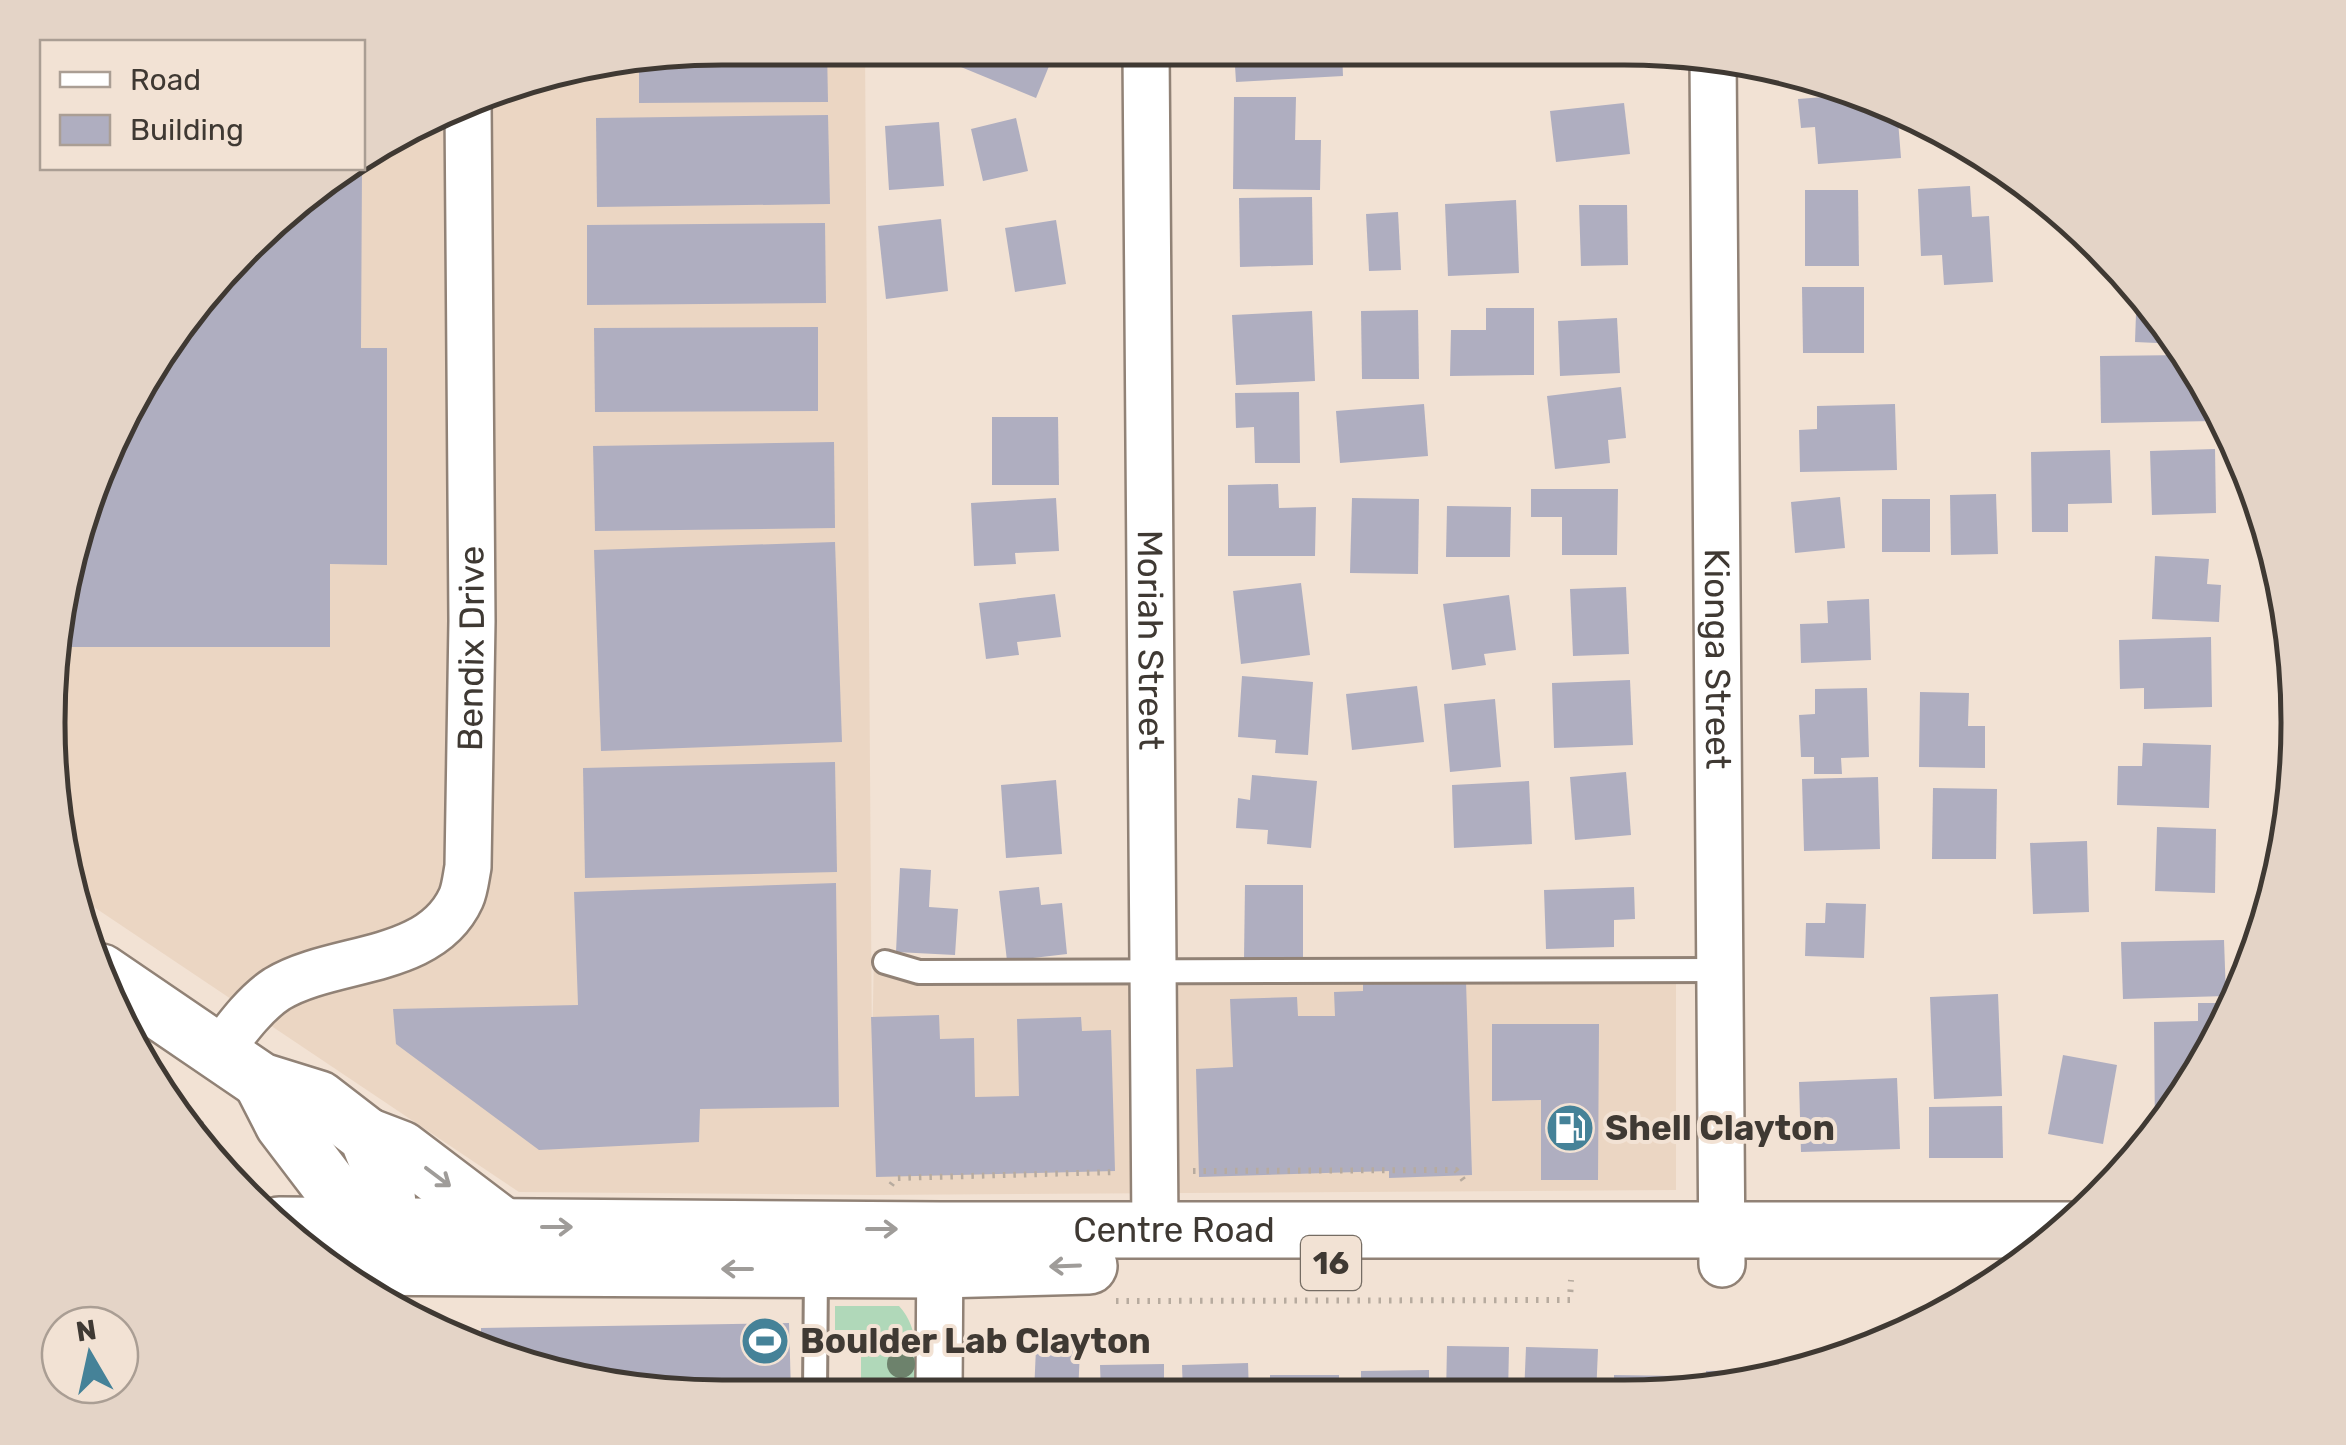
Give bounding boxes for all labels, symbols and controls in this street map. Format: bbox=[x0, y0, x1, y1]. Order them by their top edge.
legend bbox=[40, 40, 365, 170]
text: Road bbox=[130, 62, 201, 98]
text: Building bbox=[130, 112, 244, 148]
street label: Moriah Street bbox=[1129, 530, 1172, 750]
street label: Bendix Drive bbox=[449, 546, 493, 751]
street label: Kionga Street bbox=[1696, 548, 1739, 770]
fuel station icon: Shell Clayton bbox=[1544, 1102, 1596, 1154]
place label: Shell Clayton bbox=[1605, 1107, 1835, 1149]
one-way arrow bbox=[424, 1166, 451, 1187]
street label: Centre Road bbox=[1073, 1209, 1275, 1251]
one-way arrow bbox=[540, 1218, 573, 1236]
one-way arrow bbox=[866, 1220, 898, 1238]
road number: 16 bbox=[1301, 1236, 1361, 1290]
one-way arrow bbox=[1049, 1257, 1081, 1276]
one-way arrow bbox=[721, 1260, 754, 1278]
north arrow bbox=[40, 1305, 140, 1405]
text: N bbox=[74, 1313, 99, 1349]
sports icon: Boulder Lab Clayton bbox=[739, 1315, 791, 1367]
place label: Boulder Lab Clayton bbox=[800, 1320, 1151, 1362]

